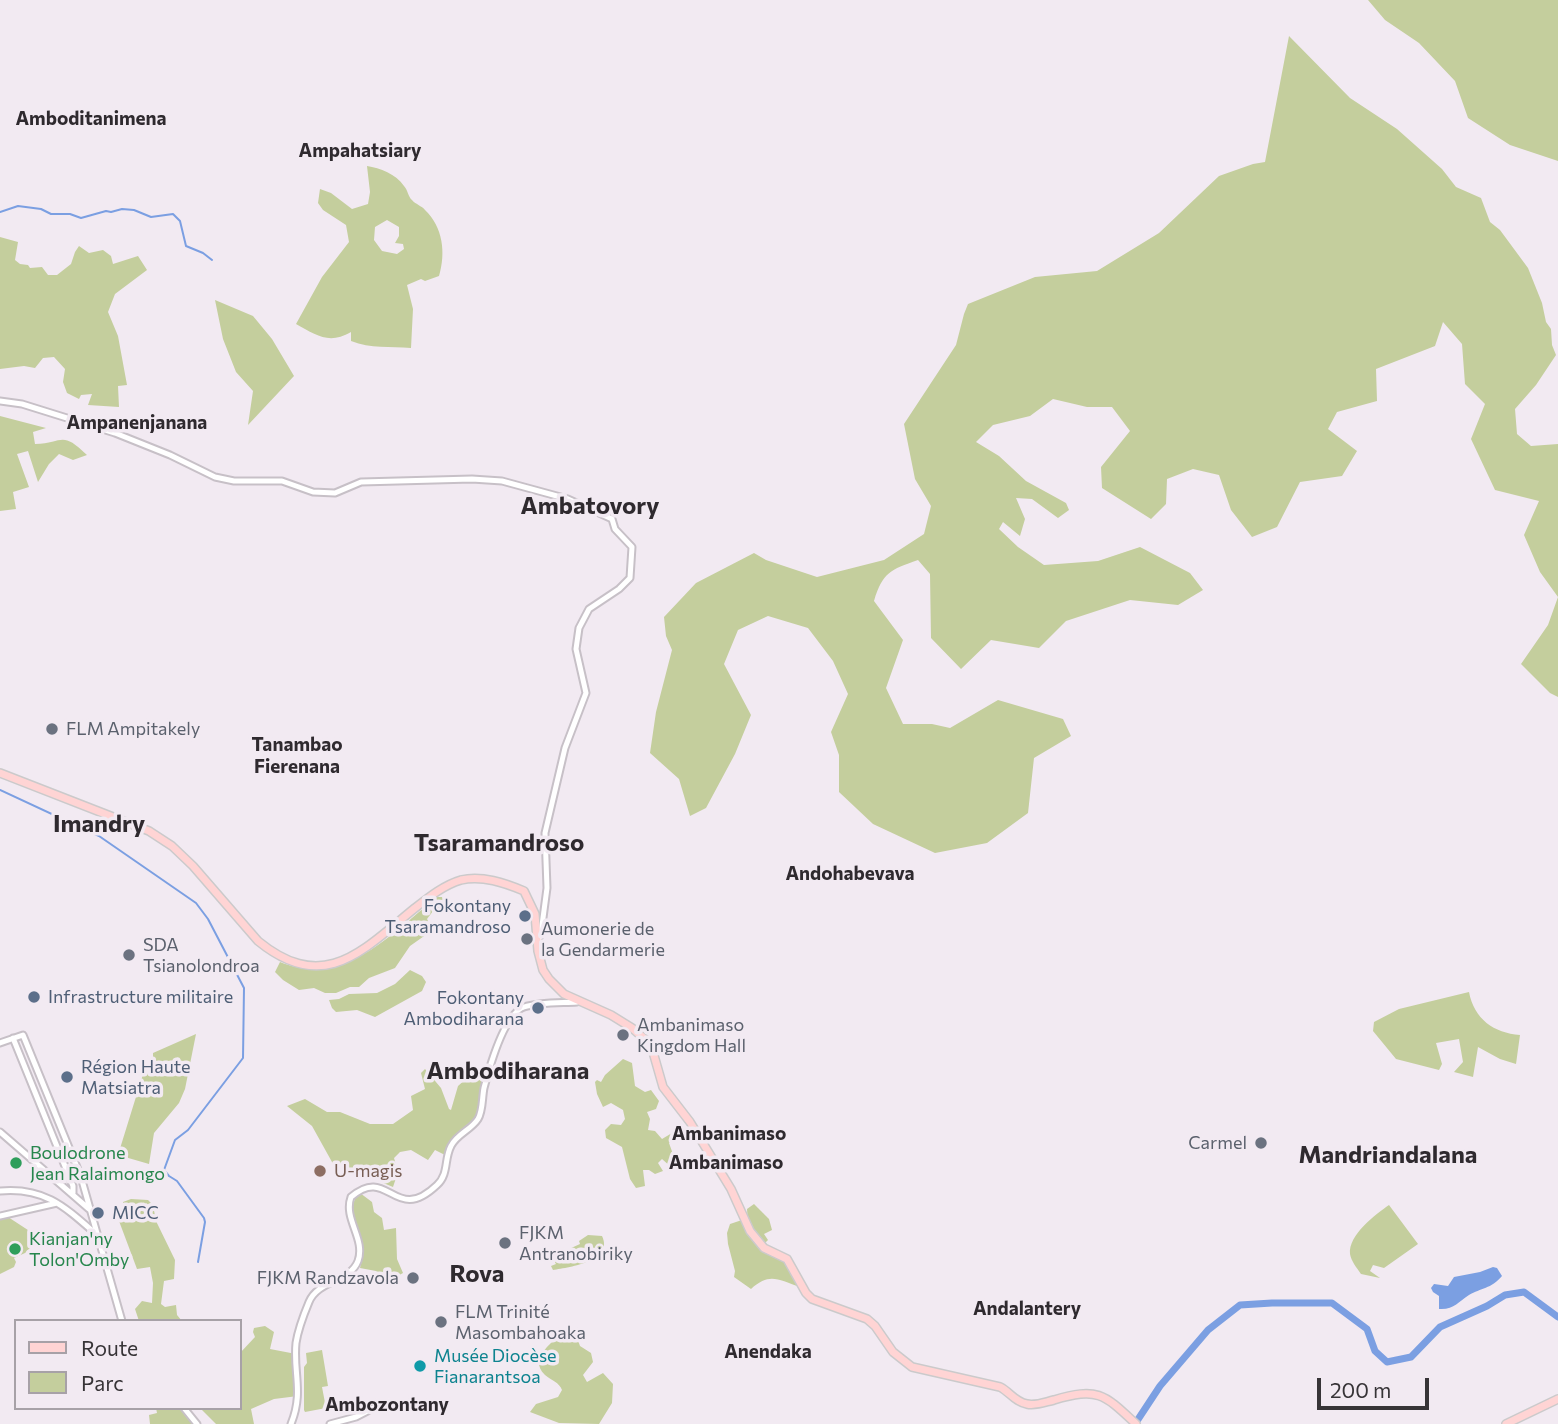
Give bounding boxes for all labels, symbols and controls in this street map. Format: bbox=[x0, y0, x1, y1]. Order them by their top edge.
district label: Amboditanimena bbox=[15, 108, 167, 130]
district label: Ampahatsiary bbox=[299, 140, 421, 162]
district label: Ampanenjanana bbox=[67, 412, 207, 434]
district label: Ambatovory bbox=[521, 492, 659, 520]
place label: FLM Ampitakely bbox=[66, 718, 200, 740]
marker: FLM Ampitakely bbox=[44, 721, 60, 737]
district label: Tanambao Fierenana bbox=[251, 734, 343, 778]
district label: Imandry bbox=[53, 810, 145, 838]
district label: Tsaramandroso bbox=[414, 829, 584, 857]
district label: Andohabevava bbox=[785, 863, 915, 885]
place label: Fokontany Tsaramandroso bbox=[385, 895, 511, 937]
marker: Fokontany Tsaramandroso bbox=[517, 908, 533, 924]
place label: Aumonerie de la Gendarmerie bbox=[541, 918, 665, 960]
marker: Aumonerie de la Gendarmerie bbox=[519, 931, 535, 947]
place label: SDA Tsianolondroa bbox=[143, 934, 260, 976]
marker: SDA Tsianolondroa bbox=[121, 947, 137, 963]
place label: Infrastructure militaire bbox=[48, 986, 233, 1008]
place label: Fokontany Ambodiharana bbox=[404, 987, 524, 1030]
marker: Infrastructure militaire bbox=[26, 989, 42, 1005]
marker: Fokontany Ambodiharana bbox=[530, 1000, 546, 1016]
place label: Ambanimaso Kingdom Hall bbox=[637, 1014, 746, 1056]
marker: Ambanimaso Kingdom Hall bbox=[615, 1027, 631, 1043]
place label: Région Haute Matsiatra bbox=[81, 1056, 191, 1098]
district label: Ambodiharana bbox=[427, 1057, 589, 1085]
marker: Région Haute Matsiatra bbox=[59, 1069, 75, 1085]
district label: Ambanimaso bbox=[672, 1123, 786, 1145]
place label: Carmel bbox=[1188, 1132, 1247, 1154]
marker: Carmel bbox=[1253, 1135, 1269, 1151]
district label: Mandriandalana bbox=[1299, 1141, 1477, 1169]
place label: Boulodrone Jean Ralaimongo bbox=[30, 1142, 165, 1184]
district label: Ambanimaso bbox=[669, 1152, 783, 1174]
marker: Boulodrone Jean Ralaimongo bbox=[8, 1155, 24, 1171]
place label: U-magis bbox=[334, 1160, 402, 1182]
marker: U-magis bbox=[312, 1163, 328, 1179]
place label: MICC bbox=[112, 1202, 159, 1224]
marker: MICC bbox=[90, 1205, 106, 1221]
place label: FJKM Antranobiriky bbox=[519, 1222, 633, 1264]
place label: Kianjan'ny Tolon'Omby bbox=[29, 1228, 129, 1270]
marker: FJKM Antranobiriky bbox=[497, 1235, 513, 1251]
marker: Kianjan'ny Tolon'Omby bbox=[7, 1241, 23, 1257]
district label: Rova bbox=[450, 1260, 504, 1288]
place label: FJKM Randzavola bbox=[257, 1267, 399, 1289]
marker: FJKM Randzavola bbox=[405, 1270, 421, 1286]
district label: Andalantery bbox=[973, 1298, 1081, 1320]
place label: FLM Trinité Masombahoaka bbox=[455, 1301, 586, 1344]
marker: FLM Trinité Masombahoaka bbox=[433, 1314, 449, 1330]
legend bbox=[14, 1319, 242, 1410]
text: Route bbox=[81, 1335, 138, 1360]
district label: Anendaka bbox=[724, 1341, 812, 1363]
place label: Musée Diocèse Fianarantsoa bbox=[434, 1345, 557, 1388]
marker: Musée Diocèse Fianarantsoa bbox=[412, 1358, 428, 1374]
scale bar bbox=[1320, 1364, 1432, 1408]
text: Parc bbox=[81, 1370, 124, 1395]
text: 200 m bbox=[1330, 1377, 1391, 1402]
district label: Ambozontany bbox=[325, 1394, 449, 1416]

